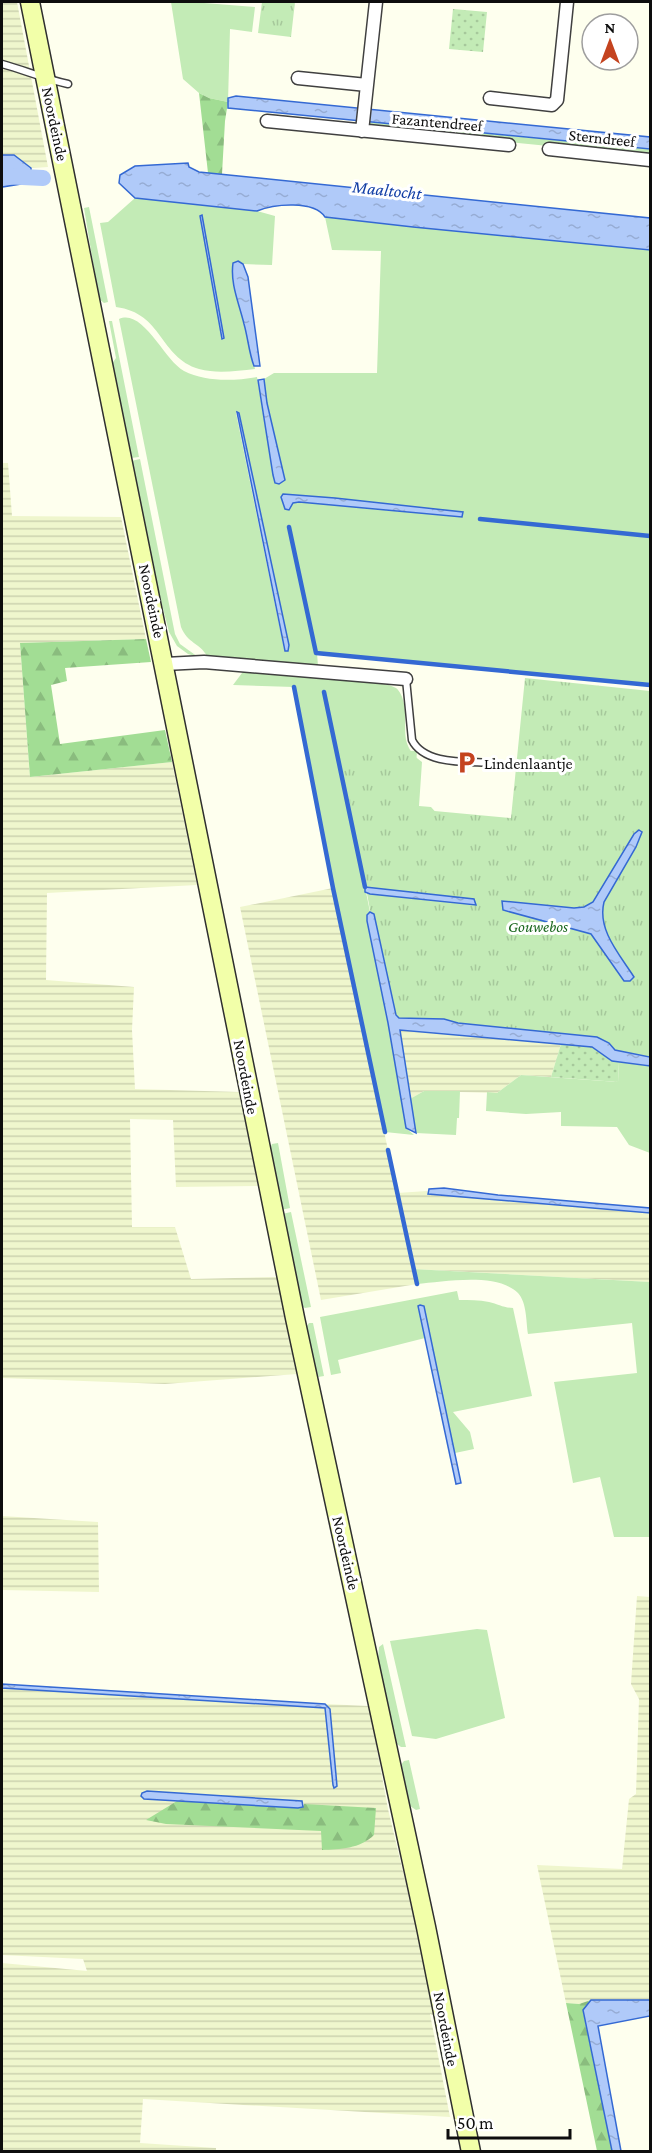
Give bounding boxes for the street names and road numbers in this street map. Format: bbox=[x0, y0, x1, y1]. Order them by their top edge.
street label: Noordeinde bbox=[39, 85, 71, 163]
street label: Fazantendreef bbox=[391, 110, 484, 135]
street label: Sterndreef bbox=[568, 126, 637, 150]
street label: Noordeinde bbox=[136, 562, 168, 640]
street label: Noordeinde bbox=[230, 1038, 262, 1116]
street label: Noordeinde bbox=[329, 1514, 363, 1592]
street label: Noordeinde bbox=[430, 1990, 462, 2068]

